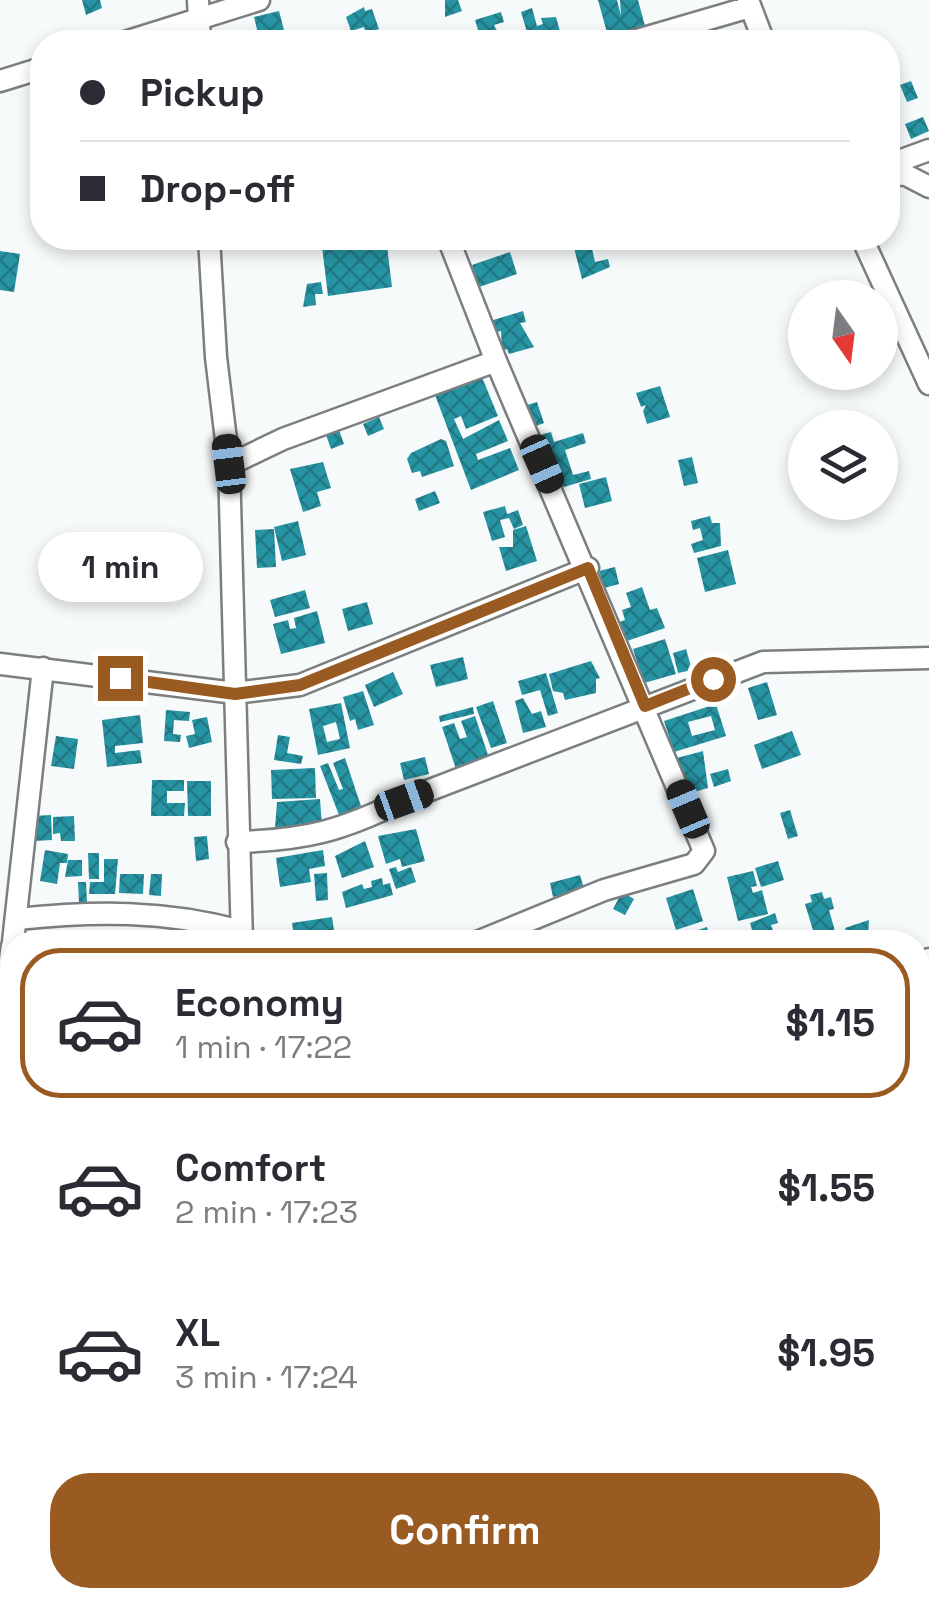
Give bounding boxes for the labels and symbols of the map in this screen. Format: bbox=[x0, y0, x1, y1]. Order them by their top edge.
north arrow bbox=[788, 280, 898, 390]
car bbox=[516, 430, 568, 498]
car bbox=[210, 432, 248, 496]
callout: 1 min bbox=[38, 533, 202, 603]
route end bbox=[98, 656, 143, 701]
route start bbox=[691, 657, 736, 702]
car bbox=[371, 776, 437, 824]
car bbox=[662, 776, 714, 842]

